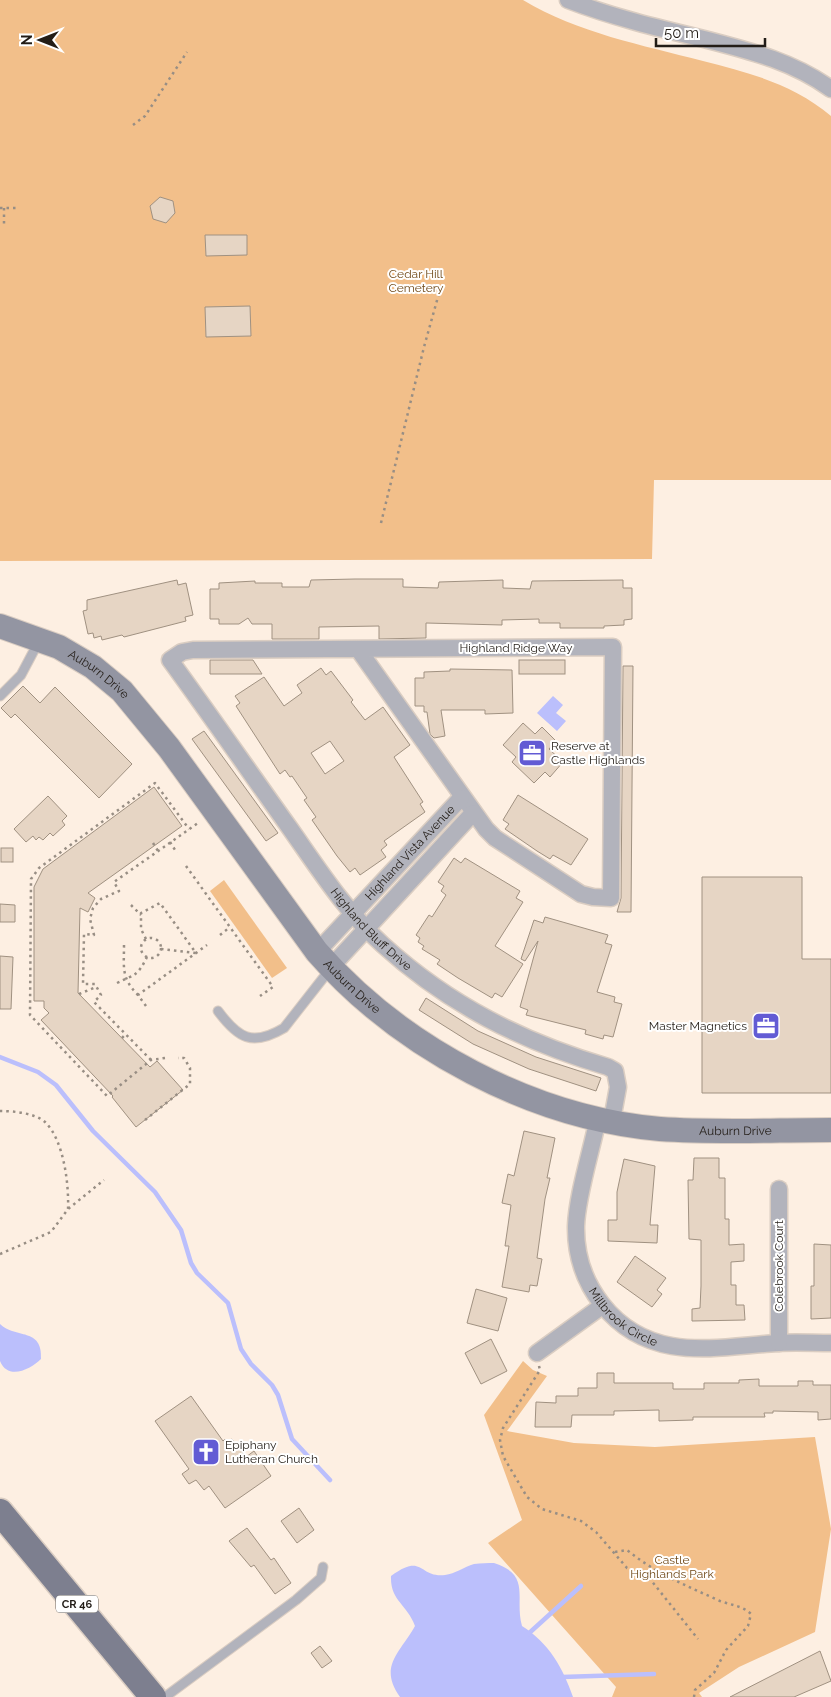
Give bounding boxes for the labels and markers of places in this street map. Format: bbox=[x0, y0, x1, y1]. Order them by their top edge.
office icon: Reserve at Castle Highlands bbox=[517, 738, 547, 768]
place label: Reserve at Castle Highlands bbox=[551, 739, 645, 767]
office icon: Master Magnetics bbox=[751, 1011, 781, 1041]
place label: Master Magnetics bbox=[649, 1019, 747, 1033]
church icon: Epiphany Lutheran Church bbox=[191, 1437, 221, 1467]
place label: Epiphany Lutheran Church bbox=[225, 1438, 318, 1466]

